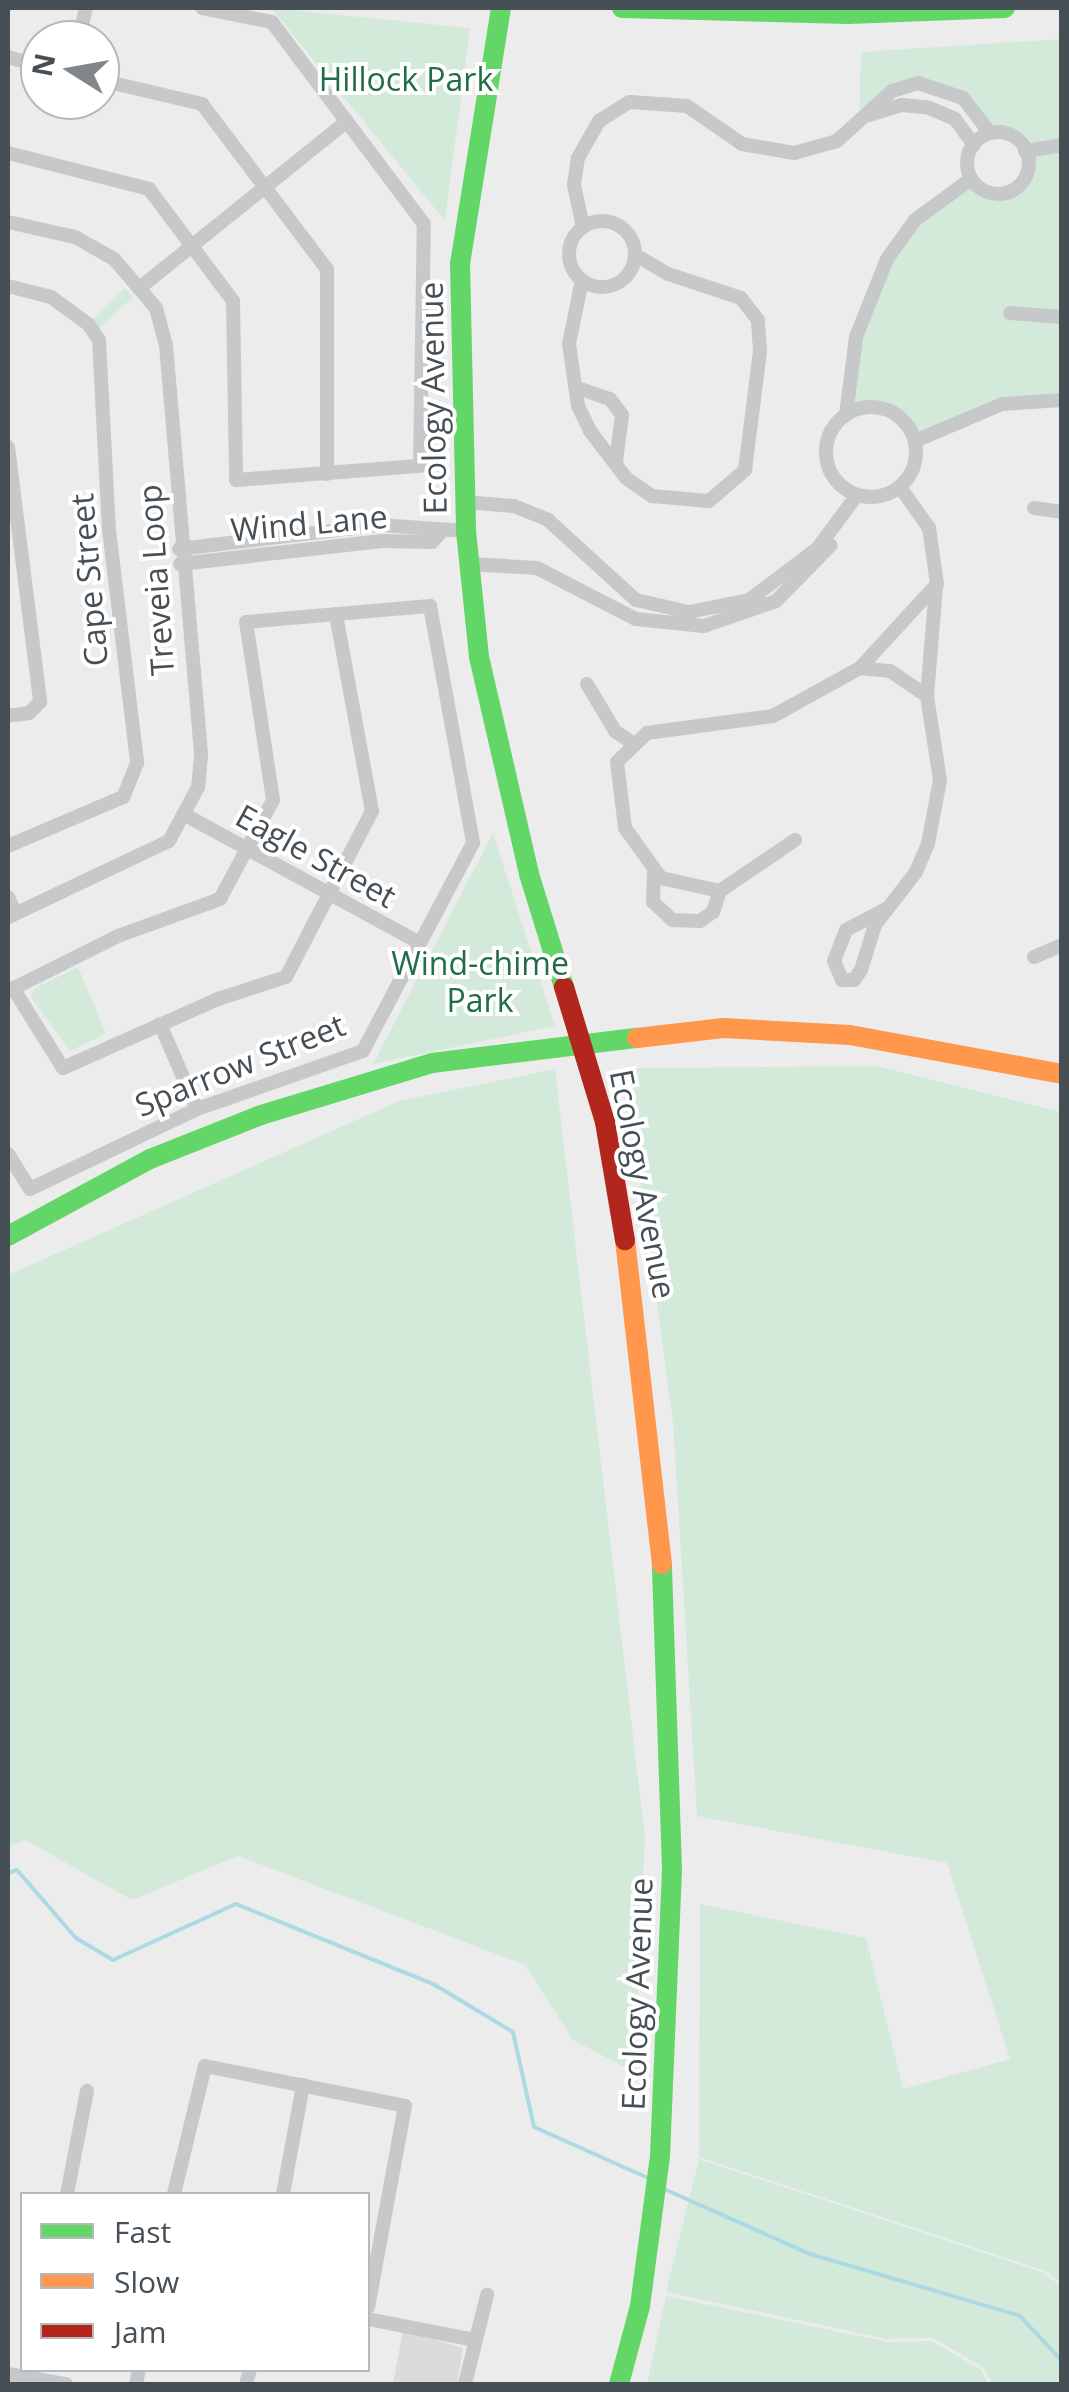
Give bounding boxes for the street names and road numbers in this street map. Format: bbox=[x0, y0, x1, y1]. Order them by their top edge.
street label: Ecology Avenue bbox=[412, 281, 454, 515]
street label: Treveia Loop bbox=[130, 483, 182, 677]
street label: Cape Street bbox=[62, 492, 116, 668]
street label: Wind Lane bbox=[229, 497, 389, 549]
street label: Eagle Street bbox=[229, 796, 403, 916]
street label: Sparrow Street bbox=[130, 1005, 350, 1125]
street label: Ecology Avenue bbox=[602, 1066, 684, 1302]
street label: Ecology Avenue bbox=[614, 1877, 660, 2111]

